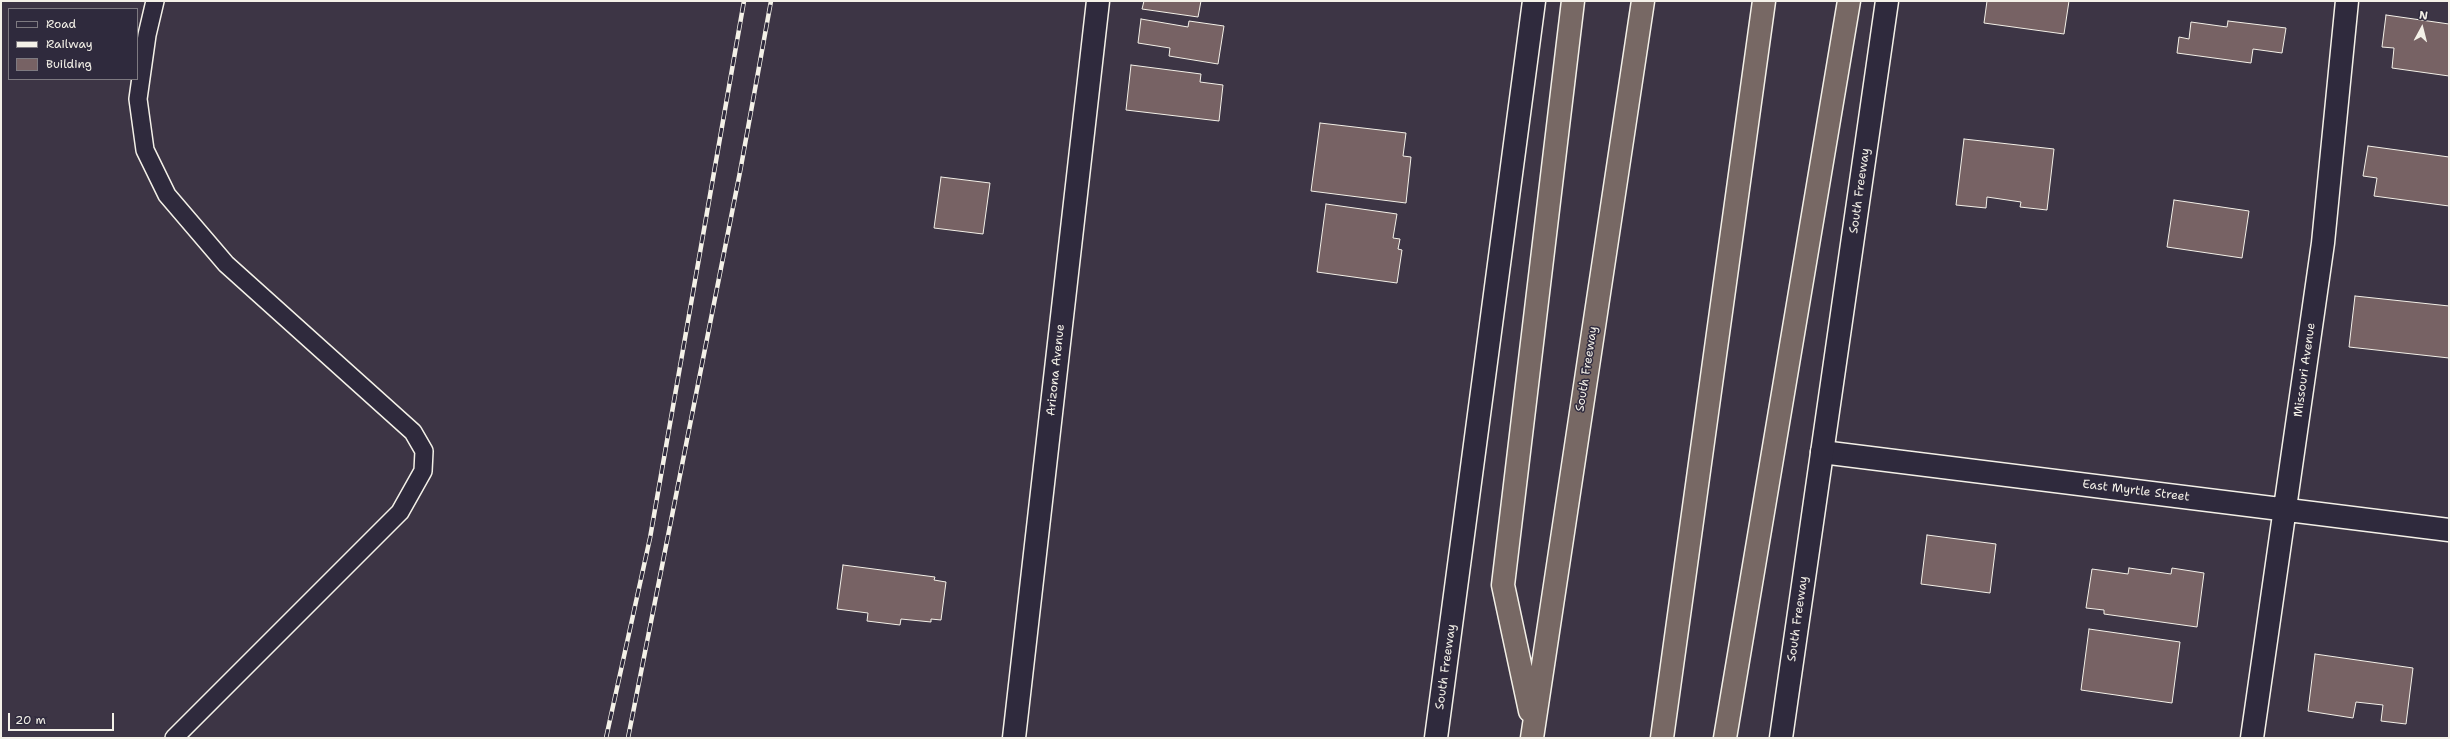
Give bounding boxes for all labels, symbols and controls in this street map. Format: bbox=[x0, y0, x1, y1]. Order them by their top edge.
legend bbox=[8, 8, 138, 80]
north arrow bbox=[2402, 8, 2442, 48]
text: N bbox=[2418, 8, 2429, 24]
text: Road bbox=[46, 16, 76, 32]
text: Railway bbox=[46, 36, 93, 52]
text: Building bbox=[46, 56, 92, 72]
street label: South Freeway bbox=[1847, 147, 1873, 235]
street label: Missouri Avenue bbox=[2291, 322, 2319, 418]
street label: Arizona Avenue bbox=[1044, 323, 1068, 417]
street label: South Freeway bbox=[1573, 325, 1601, 413]
street label: East Myrtle Street bbox=[2082, 477, 2190, 505]
street label: South Freeway bbox=[1785, 575, 1811, 663]
street label: South Freeway bbox=[1433, 623, 1459, 711]
scale bar bbox=[10, 705, 116, 731]
text: 20 m bbox=[15, 712, 46, 728]

